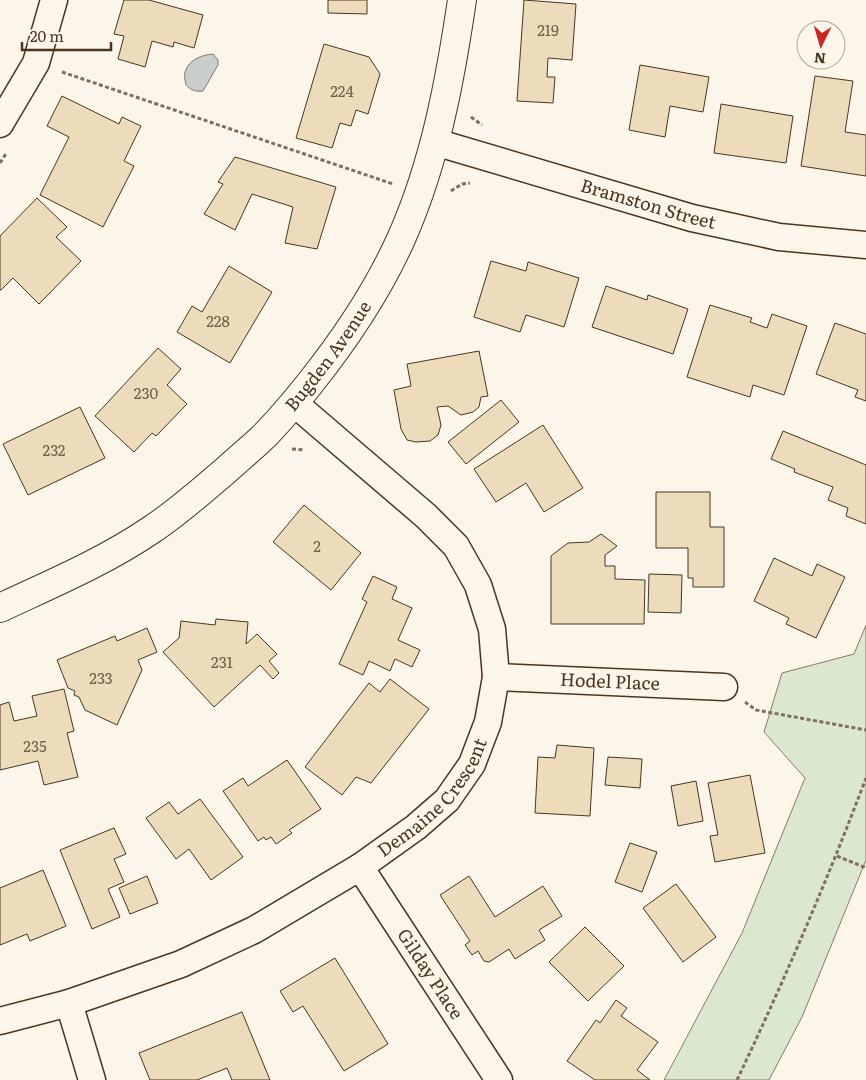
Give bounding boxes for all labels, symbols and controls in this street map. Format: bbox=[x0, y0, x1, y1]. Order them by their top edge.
house number: 219 bbox=[537, 18, 559, 41]
scale bar bbox=[22, 20, 111, 52]
north arrow bbox=[796, 20, 846, 70]
text: 20 m bbox=[30, 24, 64, 47]
text: N bbox=[813, 48, 827, 69]
house number: 224 bbox=[330, 79, 354, 102]
street label: Bramston Street bbox=[577, 171, 719, 235]
street label: Bugden Avenue bbox=[278, 295, 377, 417]
house number: 228 bbox=[206, 309, 230, 332]
house number: 230 bbox=[134, 381, 159, 404]
house number: 232 bbox=[43, 438, 66, 461]
house number: 2 bbox=[313, 534, 321, 557]
house number: 231 bbox=[211, 650, 233, 673]
street label: Hodel Place bbox=[560, 665, 660, 696]
house number: 233 bbox=[89, 666, 113, 689]
street label: Demaine Crescent bbox=[371, 733, 493, 863]
house number: 235 bbox=[23, 734, 47, 757]
street label: Gilday Place bbox=[392, 923, 471, 1024]

